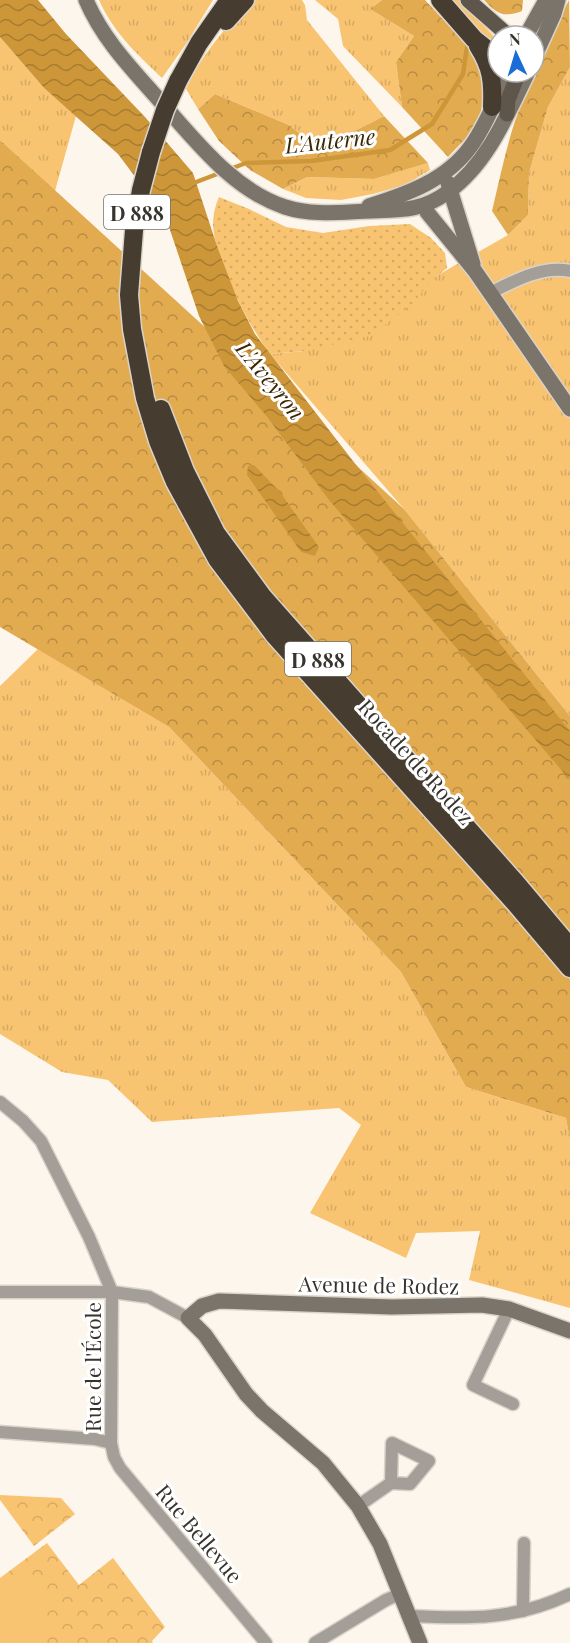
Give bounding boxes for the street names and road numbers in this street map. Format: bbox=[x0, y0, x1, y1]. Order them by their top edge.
road number: D 888 bbox=[104, 195, 170, 229]
road number: D 888 bbox=[285, 642, 351, 676]
street label: Rocade de Rodez bbox=[353, 692, 481, 830]
street label: Avenue de Rodez bbox=[298, 1269, 459, 1299]
street label: Rue de l'École bbox=[78, 1302, 106, 1432]
street label: Rue Bellevue bbox=[150, 1478, 250, 1588]

